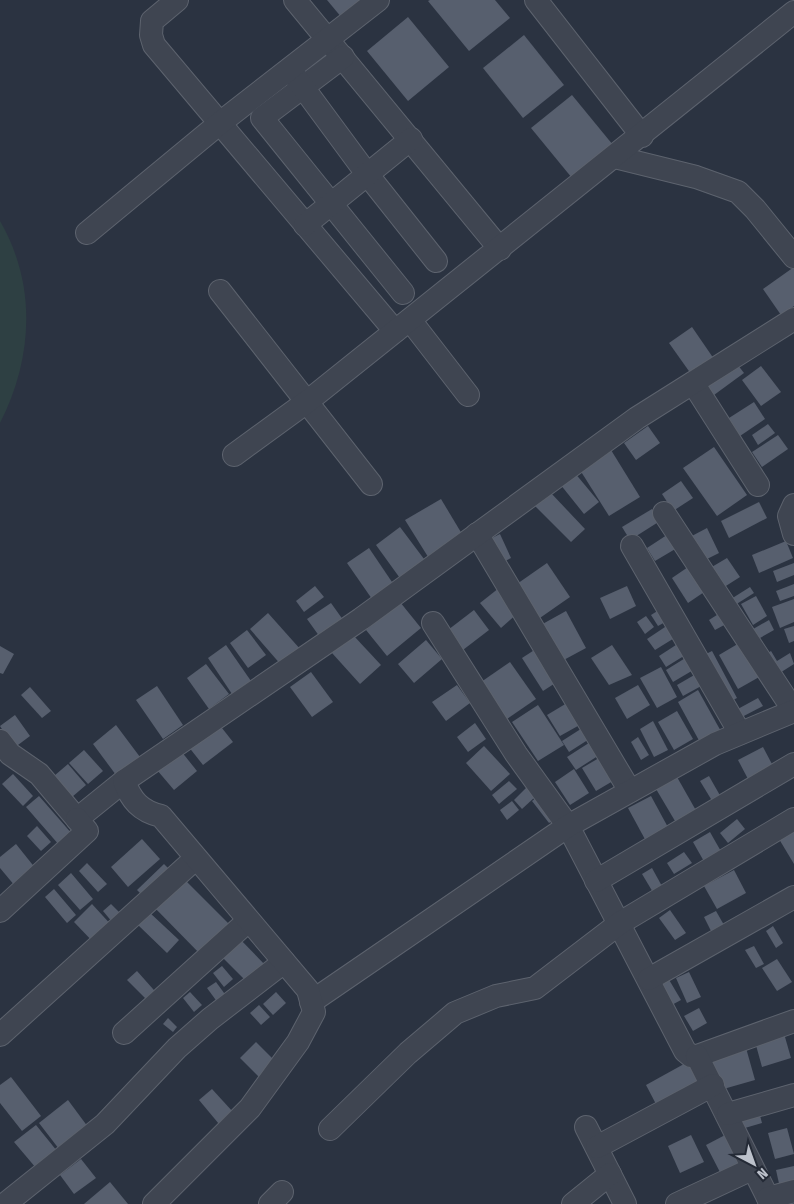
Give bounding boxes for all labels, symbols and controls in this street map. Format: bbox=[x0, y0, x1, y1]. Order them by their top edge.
north arrow bbox=[729, 1139, 779, 1189]
text: N bbox=[753, 1164, 771, 1183]

